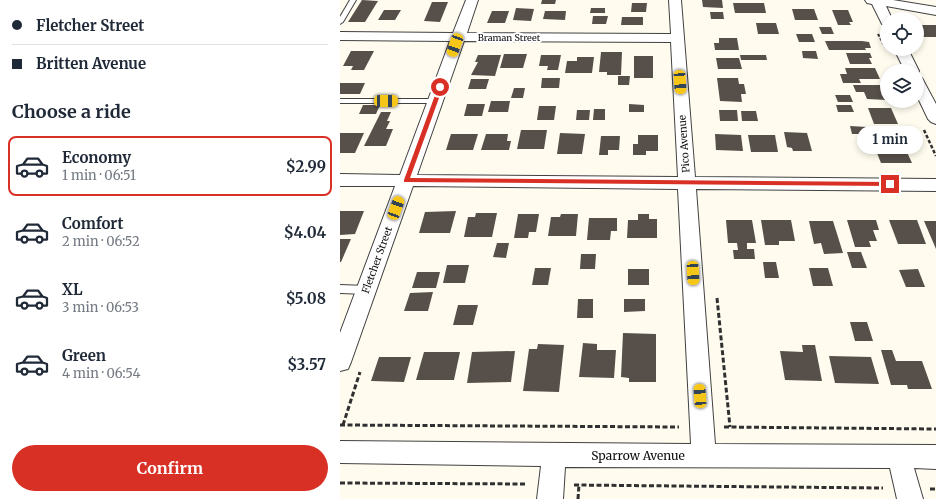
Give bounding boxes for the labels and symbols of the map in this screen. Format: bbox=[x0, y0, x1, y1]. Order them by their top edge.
car bbox=[445, 32, 465, 58]
street label: Braman Street bbox=[478, 32, 541, 43]
car bbox=[673, 70, 687, 94]
route start bbox=[431, 78, 449, 96]
car bbox=[374, 95, 398, 107]
street label: Pico Avenue bbox=[675, 115, 693, 173]
callout: 1 min bbox=[857, 126, 923, 154]
route end bbox=[881, 175, 899, 193]
car bbox=[386, 195, 406, 221]
street label: Fletcher Street bbox=[359, 225, 395, 295]
car bbox=[686, 261, 700, 285]
car bbox=[693, 384, 707, 408]
street label: Sparrow Avenue bbox=[591, 448, 685, 463]

